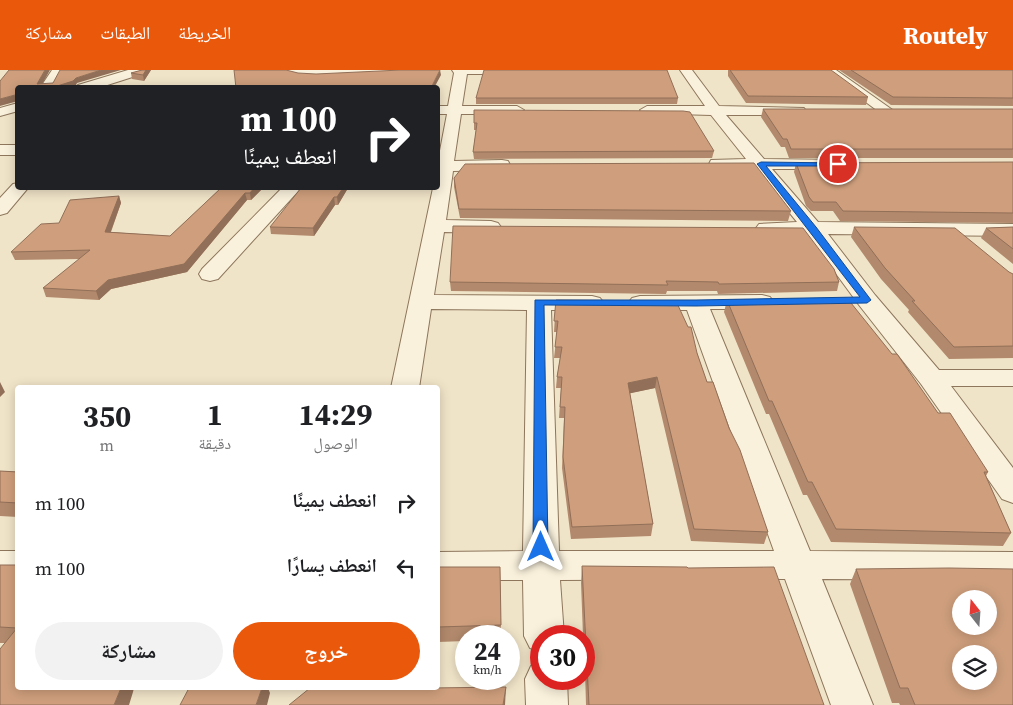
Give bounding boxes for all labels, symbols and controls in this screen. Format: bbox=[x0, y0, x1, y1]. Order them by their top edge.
text: Routely bbox=[903, 19, 988, 52]
text: مشاركة bbox=[25, 20, 72, 45]
text: الطبقات bbox=[100, 20, 150, 45]
text: الخريطة bbox=[178, 20, 231, 45]
text: 100 m bbox=[241, 95, 337, 143]
icon: right bbox=[355, 105, 420, 170]
text: انعطف يمينًا bbox=[243, 141, 337, 171]
pin bbox=[817, 143, 859, 185]
icon: arrive bbox=[824, 150, 852, 178]
text: 1 bbox=[207, 394, 223, 435]
text: 14:29 bbox=[299, 394, 373, 435]
text: 350 bbox=[82, 396, 131, 437]
text: دقيقة bbox=[199, 432, 231, 454]
text: الوصول bbox=[313, 432, 358, 454]
text: m bbox=[100, 434, 114, 456]
text: انعطف يمينًا bbox=[292, 487, 377, 513]
icon: right bbox=[392, 489, 420, 517]
text: 100 m bbox=[35, 490, 85, 516]
position arrow bbox=[514, 520, 566, 572]
text: انعطف يسارًا bbox=[287, 552, 377, 578]
icon: left bbox=[392, 554, 420, 582]
text: 100 m bbox=[35, 555, 85, 581]
north arrow bbox=[952, 590, 998, 635]
map controls bbox=[952, 590, 997, 690]
button: مشاركة bbox=[35, 622, 223, 680]
button: خروج bbox=[233, 622, 420, 680]
speed limit sign: 30 bbox=[530, 625, 595, 690]
text: 24 bbox=[474, 634, 501, 668]
button: layers bbox=[952, 645, 997, 690]
text: km/h bbox=[473, 662, 502, 678]

